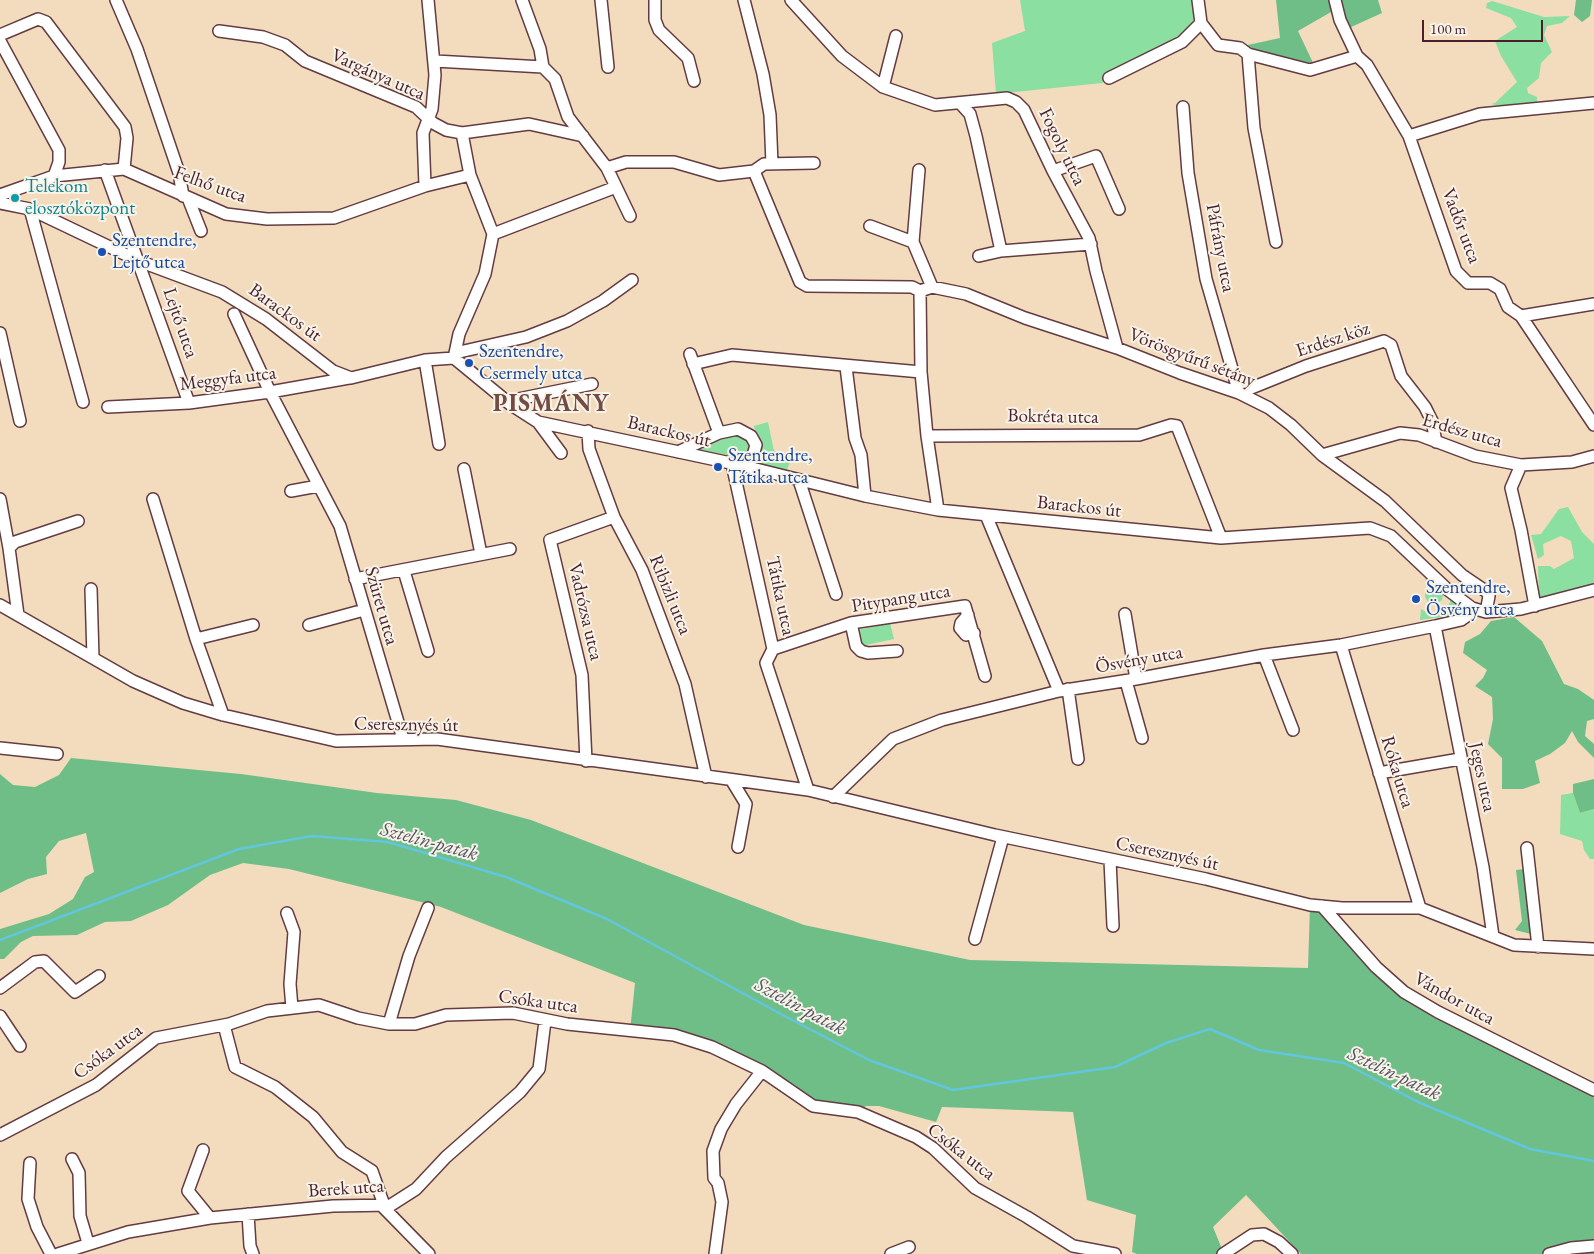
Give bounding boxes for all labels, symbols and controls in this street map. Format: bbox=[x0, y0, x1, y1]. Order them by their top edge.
scale bar bbox=[1424, 10, 1545, 42]
text: 100 m bbox=[1430, 19, 1466, 38]
street label: Vargánya utca bbox=[328, 44, 428, 106]
street label: Fogoly utca bbox=[1033, 104, 1091, 190]
street label: Felhő utca bbox=[171, 161, 249, 209]
place label: Telekom elosztóközpont bbox=[25, 176, 135, 220]
street label: Vadőr utca bbox=[1436, 185, 1486, 267]
marker: Telekom elosztóközpont bbox=[9, 192, 21, 204]
street label: Páfrány utca bbox=[1200, 202, 1240, 294]
place label: Szentendre, Lejtő utca bbox=[112, 230, 197, 274]
marker: Szentendre, Lejtő utca bbox=[96, 246, 108, 258]
street label: Barackos út bbox=[244, 279, 326, 347]
street label: Lejtő utca bbox=[157, 285, 203, 361]
street label: Erdész köz bbox=[1293, 317, 1373, 363]
street label: Vörösgyűrű sétány bbox=[1126, 323, 1258, 393]
place label: Szentendre, Csermely utca bbox=[479, 341, 582, 385]
marker: Szentendre, Csermely utca bbox=[463, 357, 475, 369]
street label: Meggyfa utca bbox=[178, 362, 278, 396]
district label: PISMÁNY bbox=[492, 390, 610, 418]
street label: Bokréta utca bbox=[1007, 405, 1099, 429]
street label: Erdész utca bbox=[1419, 409, 1505, 453]
street label: Barackos út bbox=[625, 411, 713, 453]
place label: Szentendre, Tátika utca bbox=[728, 445, 813, 489]
marker: Szentendre, Tátika utca bbox=[712, 461, 724, 473]
street label: Barackos út bbox=[1036, 491, 1122, 523]
street label: Ribizli utca bbox=[644, 552, 696, 638]
street label: Tátika utca bbox=[761, 554, 799, 638]
street label: Vadrózsa utca bbox=[563, 561, 607, 663]
street label: Szüret utca bbox=[359, 564, 403, 648]
place label: Szentendre, Ösvény utca bbox=[1426, 577, 1514, 621]
street label: Pitypang utca bbox=[850, 580, 952, 618]
marker: Szentendre, Ösvény utca bbox=[1410, 593, 1422, 605]
street label: Ösvény utca bbox=[1094, 641, 1184, 679]
street label: Cseresznyés út bbox=[354, 713, 458, 737]
street label: Róka utca bbox=[1375, 733, 1419, 811]
street label: Jeges utca bbox=[1464, 740, 1500, 814]
water label: Sztelin-patak bbox=[378, 817, 480, 867]
street label: Cseresznyés út bbox=[1114, 832, 1220, 876]
street label: Vándor utca bbox=[1410, 968, 1498, 1030]
water label: Sztelin-patak bbox=[750, 973, 850, 1041]
street label: Csóka utca bbox=[497, 985, 579, 1019]
street label: Csóka utca bbox=[69, 1019, 147, 1085]
water label: Sztelin-patak bbox=[1344, 1042, 1444, 1106]
street label: Csóka utca bbox=[922, 1118, 1000, 1186]
street label: Berek utca bbox=[307, 1175, 385, 1203]

